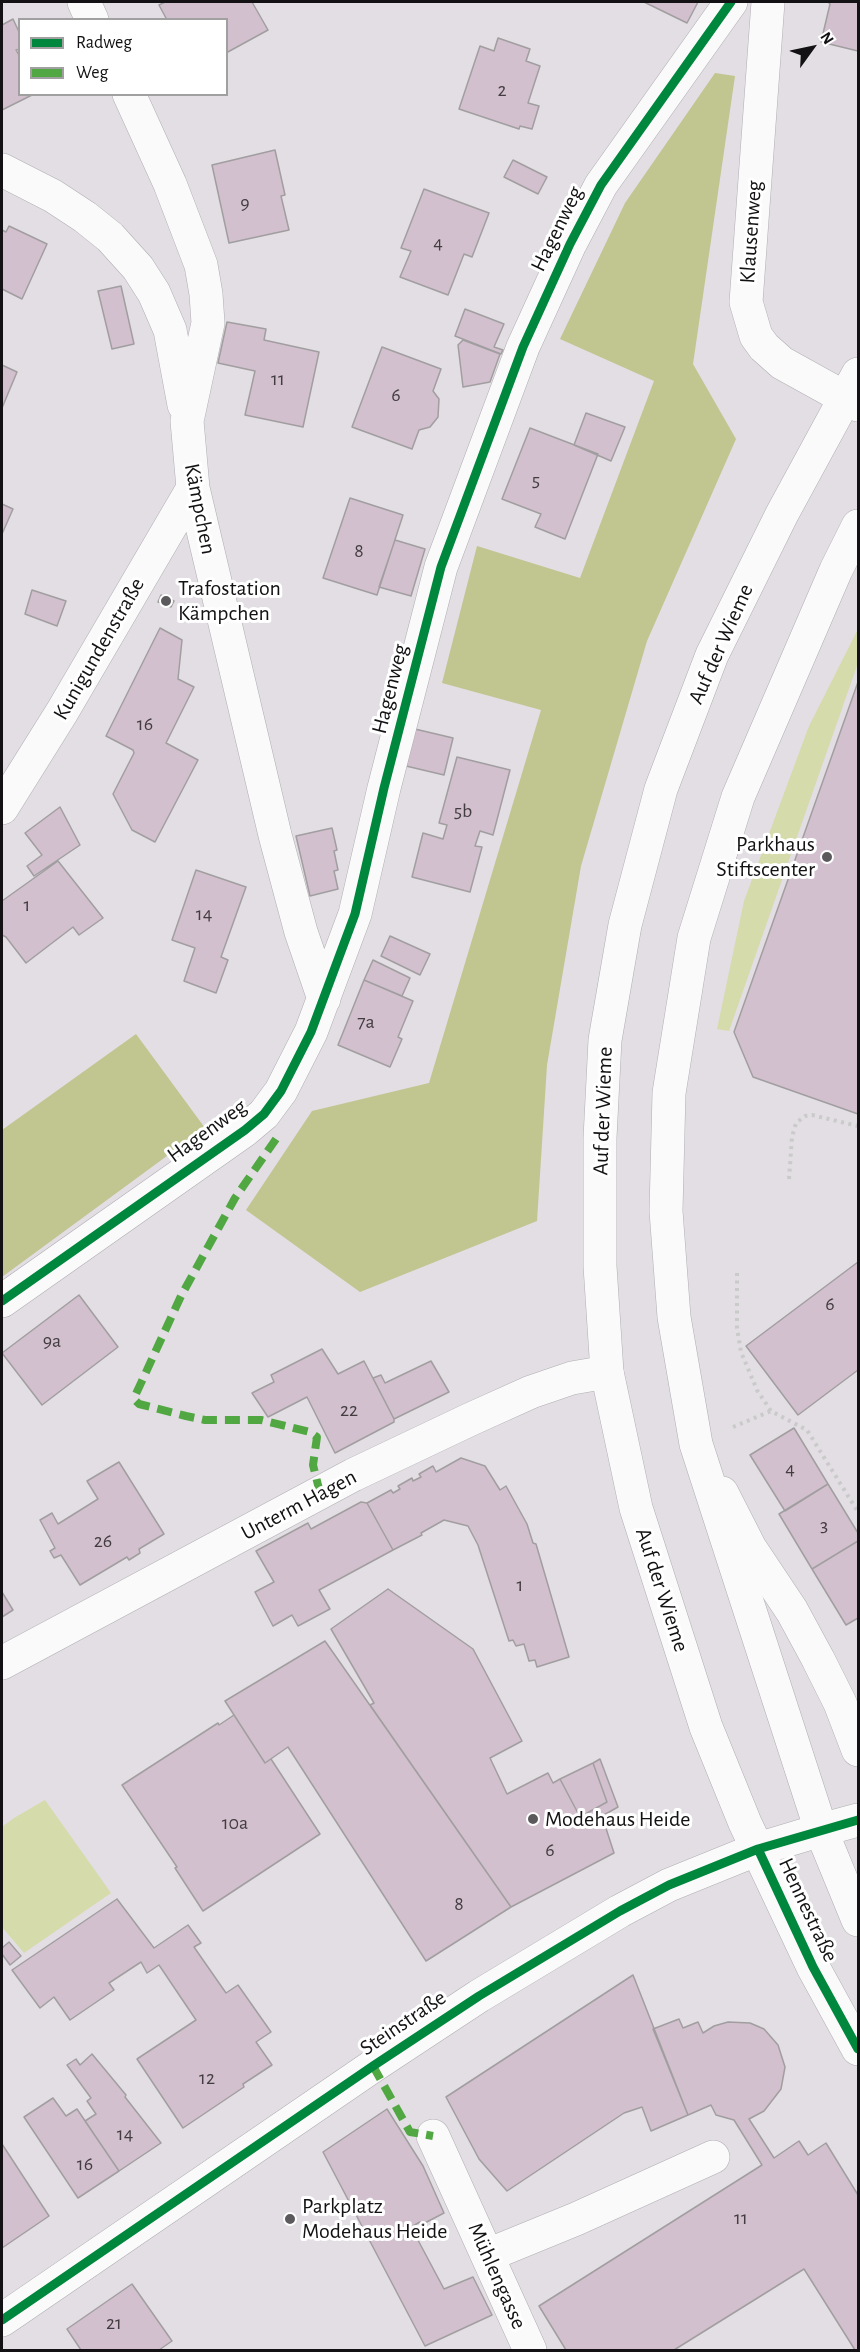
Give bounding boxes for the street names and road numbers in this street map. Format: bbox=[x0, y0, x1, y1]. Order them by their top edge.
street label: Klausenweg bbox=[734, 180, 768, 284]
street label: Hagenweg bbox=[525, 182, 589, 276]
street label: Kämpchen bbox=[178, 461, 222, 557]
street label: Kunigundenstraße bbox=[48, 573, 150, 725]
street label: Auf der Wieme bbox=[683, 580, 759, 708]
street label: Hagenweg bbox=[366, 641, 414, 737]
street label: Auf der Wieme bbox=[588, 1046, 618, 1176]
street label: Hagenweg bbox=[162, 1093, 252, 1169]
street label: Unterm Hagen bbox=[237, 1464, 361, 1546]
street label: Auf der Wieme bbox=[630, 1525, 694, 1655]
street label: Hennestraße bbox=[772, 1854, 844, 1966]
street label: Steinstraße bbox=[355, 1985, 451, 2061]
street label: Mühlengasse bbox=[462, 2219, 532, 2333]

